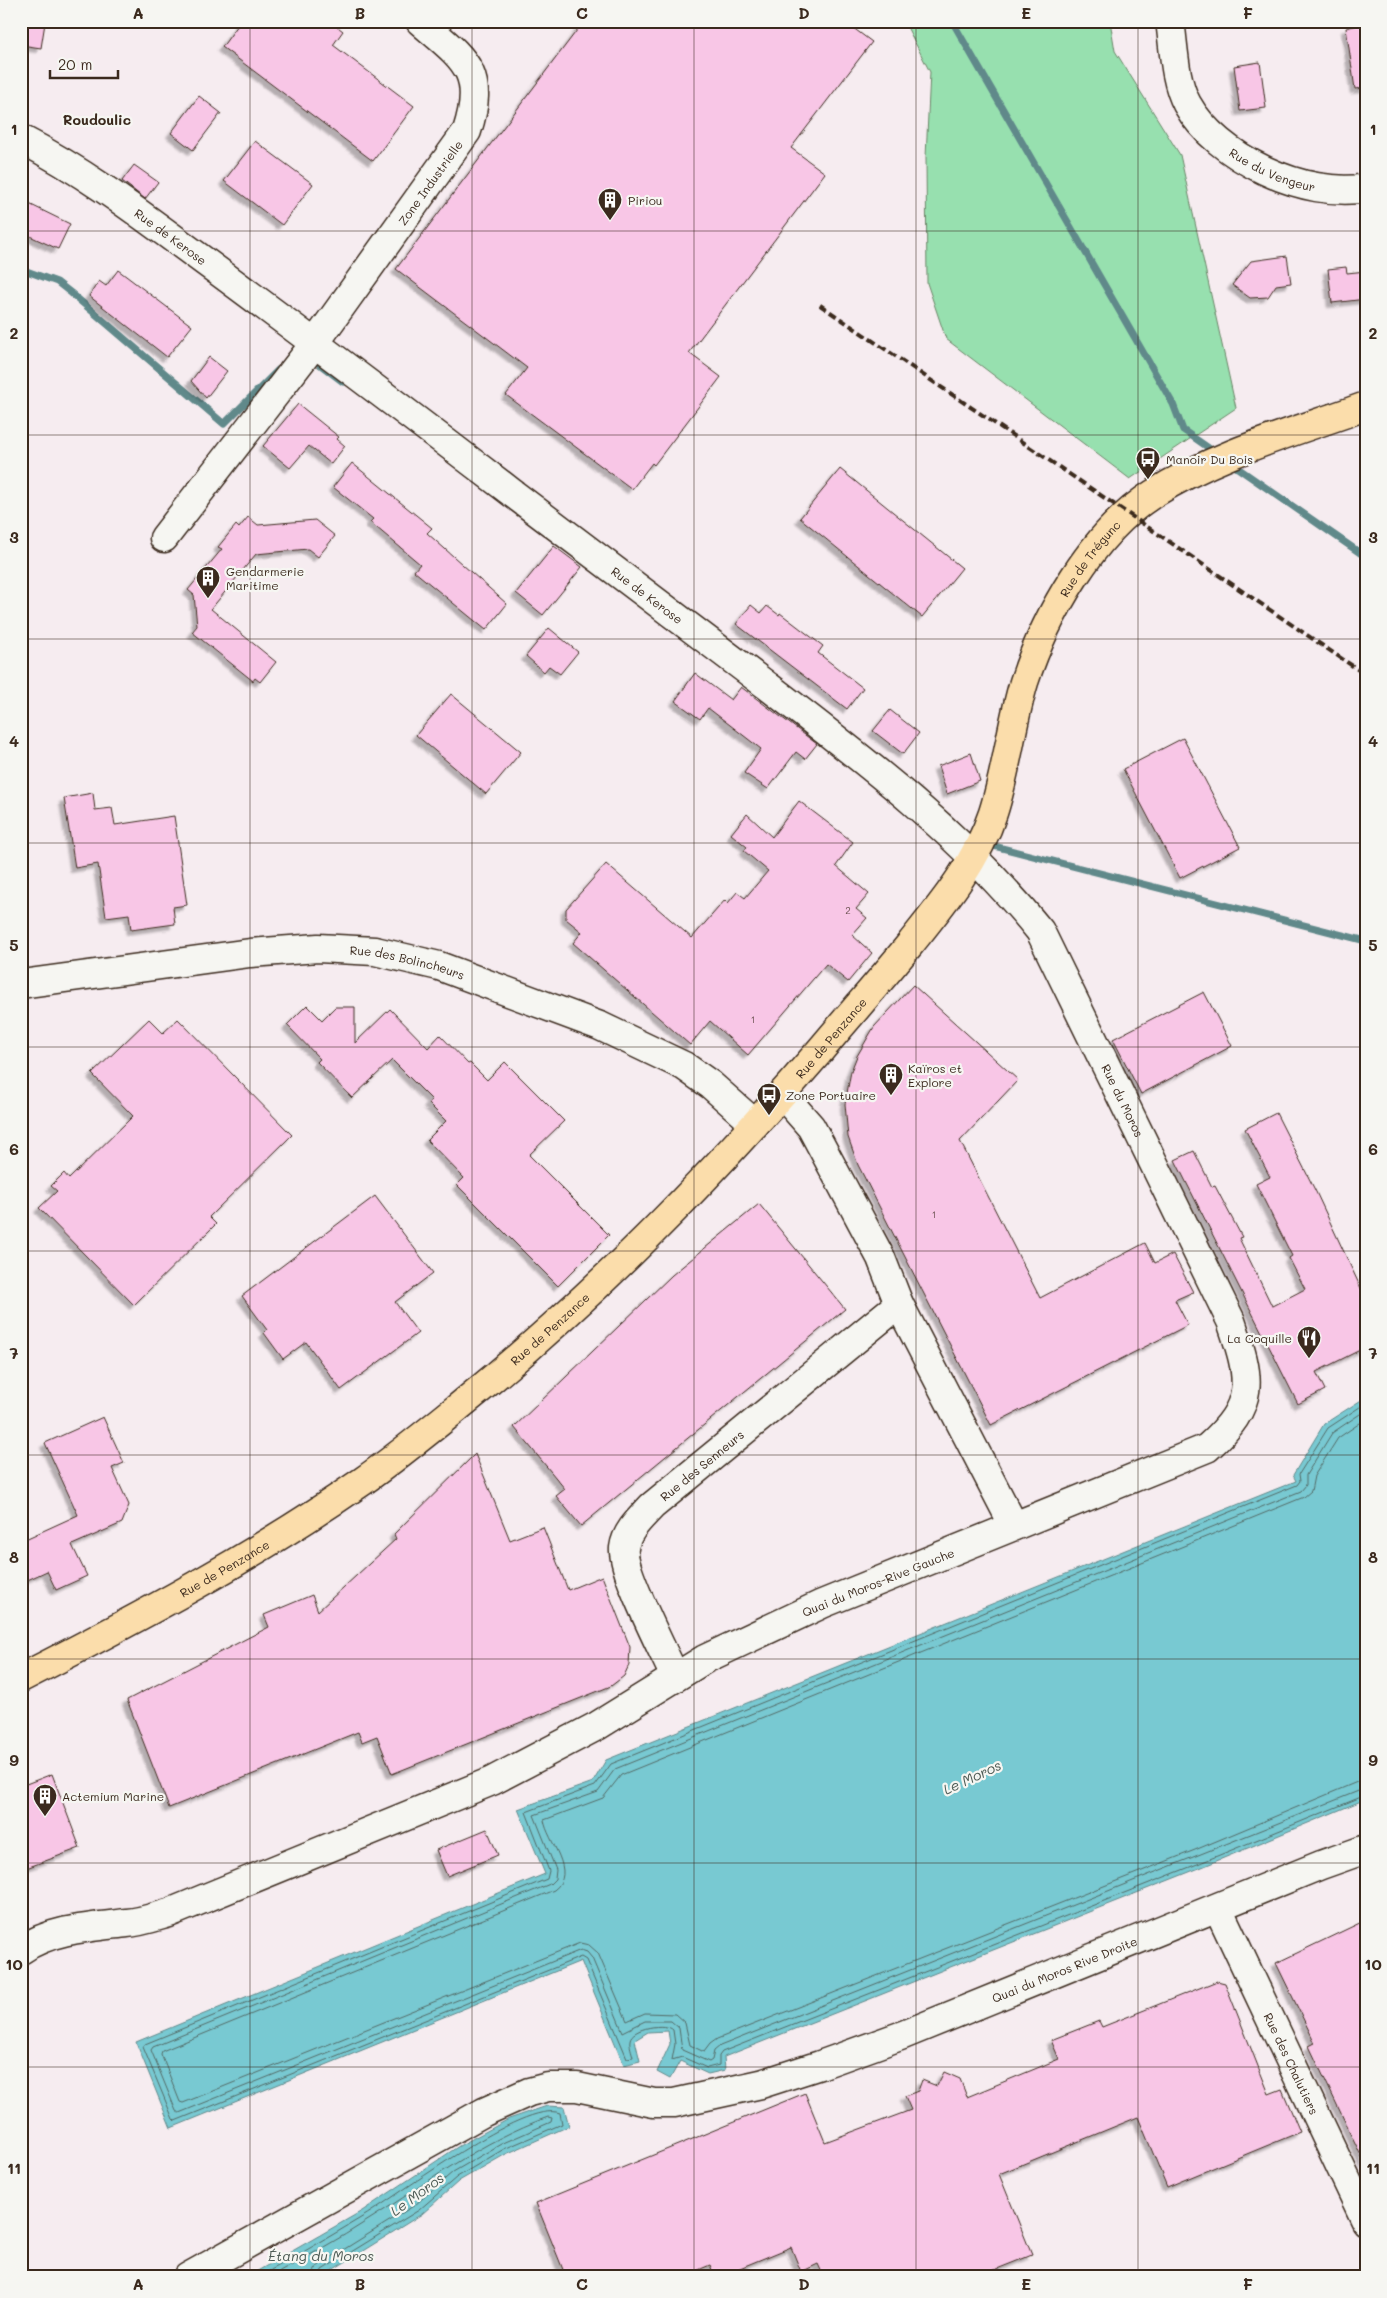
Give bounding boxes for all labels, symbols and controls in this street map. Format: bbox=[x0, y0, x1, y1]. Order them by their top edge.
text: A bbox=[132, 2, 144, 23]
text: B bbox=[355, 2, 365, 23]
text: C bbox=[576, 2, 588, 23]
text: D bbox=[798, 2, 810, 23]
text: E bbox=[1021, 2, 1031, 23]
text: F bbox=[1243, 2, 1253, 23]
scale bar bbox=[50, 48, 118, 80]
text: 20 m bbox=[58, 54, 92, 74]
district label: Roudoulic bbox=[63, 110, 131, 129]
text: 1 bbox=[10, 118, 18, 139]
text: 1 bbox=[1369, 118, 1377, 139]
street label: Zone Industrielle bbox=[394, 137, 466, 228]
street label: Rue du Vengeur bbox=[1226, 144, 1317, 195]
building icon: Piriou bbox=[597, 187, 623, 221]
place label: Piriou bbox=[628, 192, 662, 208]
street label: Rue de Kerose bbox=[132, 205, 210, 268]
text: 2 bbox=[10, 322, 19, 343]
text: 2 bbox=[1369, 322, 1378, 343]
bus stop icon: Manoir Du Bois bbox=[1135, 446, 1161, 480]
place label: Manoir Du Bois bbox=[1166, 451, 1253, 467]
street label: Rue de Trégunc bbox=[1056, 517, 1124, 600]
text: 3 bbox=[9, 526, 19, 547]
text: 3 bbox=[1368, 526, 1378, 547]
place label: Gendarmerie Maritime bbox=[226, 563, 304, 593]
street label: Rue de Kerose bbox=[608, 563, 686, 627]
building icon: Gendarmerie Maritime bbox=[195, 565, 221, 599]
text: 4 bbox=[9, 730, 19, 751]
text: 4 bbox=[1368, 730, 1378, 751]
house number: 2 bbox=[845, 903, 851, 917]
text: 5 bbox=[9, 934, 19, 955]
text: 5 bbox=[1368, 934, 1378, 955]
street label: Rue des Bolincheurs bbox=[349, 942, 467, 983]
street label: Rue de Penzance bbox=[792, 994, 870, 1081]
house number: 1 bbox=[751, 1012, 755, 1026]
place label: Kaïros et Explore bbox=[908, 1060, 962, 1090]
street label: Rue du Moros bbox=[1098, 1061, 1148, 1140]
building icon: Kaïros et Explore bbox=[878, 1062, 904, 1096]
bus stop icon: Zone Portuaire bbox=[756, 1082, 782, 1116]
place label: Zone Portuaire bbox=[786, 1087, 876, 1103]
text: 6 bbox=[9, 1138, 19, 1159]
text: 6 bbox=[1368, 1138, 1378, 1159]
house number: 1 bbox=[932, 1207, 936, 1221]
street label: Rue de Penzance bbox=[507, 1289, 593, 1368]
restaurant icon: La Coquille bbox=[1296, 1325, 1322, 1359]
place label: La Coquille bbox=[1227, 1330, 1292, 1346]
text: 7 bbox=[10, 1342, 19, 1363]
text: 7 bbox=[1369, 1342, 1378, 1363]
street label: Rue des Senneurs bbox=[656, 1426, 747, 1504]
street label: Rue de Penzance bbox=[177, 1536, 272, 1601]
street label: Quai du Moros-Rive Gauche bbox=[800, 1544, 956, 1620]
text: 8 bbox=[9, 1546, 19, 1567]
text: 8 bbox=[1368, 1546, 1378, 1567]
text: 9 bbox=[9, 1749, 19, 1770]
text: 9 bbox=[1368, 1749, 1378, 1770]
water label: Le Moros bbox=[940, 1755, 1004, 1799]
building icon: Actemium Marine bbox=[32, 1783, 58, 1817]
place label: Actemium Marine bbox=[62, 1788, 164, 1804]
street label: Quai du Moros Rive Droite bbox=[989, 1933, 1139, 2006]
text: 10 bbox=[5, 1953, 23, 1974]
text: 10 bbox=[1364, 1953, 1382, 1974]
street label: Rue des Chalutiers bbox=[1261, 2010, 1323, 2117]
text: 11 bbox=[7, 2157, 21, 2178]
text: 11 bbox=[1366, 2157, 1380, 2178]
water label: Le Moros bbox=[386, 2168, 448, 2220]
water label: Étang du Moros bbox=[268, 2246, 374, 2265]
text: A bbox=[132, 2273, 144, 2294]
text: B bbox=[355, 2273, 365, 2294]
text: C bbox=[576, 2273, 588, 2294]
text: D bbox=[798, 2273, 810, 2294]
text: E bbox=[1021, 2273, 1031, 2294]
text: F bbox=[1243, 2273, 1253, 2294]

